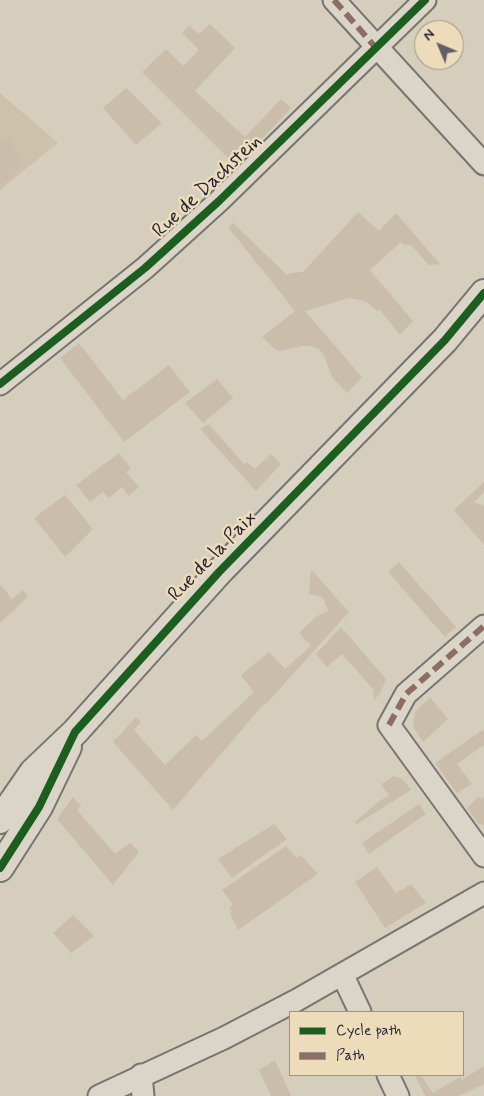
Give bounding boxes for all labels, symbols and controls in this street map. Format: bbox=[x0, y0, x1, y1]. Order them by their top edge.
north arrow bbox=[414, 20, 464, 70]
text: N bbox=[419, 25, 439, 45]
street label: Rue de Dachstein bbox=[148, 130, 268, 244]
street label: Rue de la Paix bbox=[164, 507, 262, 607]
legend bbox=[289, 1011, 464, 1076]
text: Cycle path bbox=[336, 1021, 401, 1041]
text: Path bbox=[336, 1046, 365, 1066]

